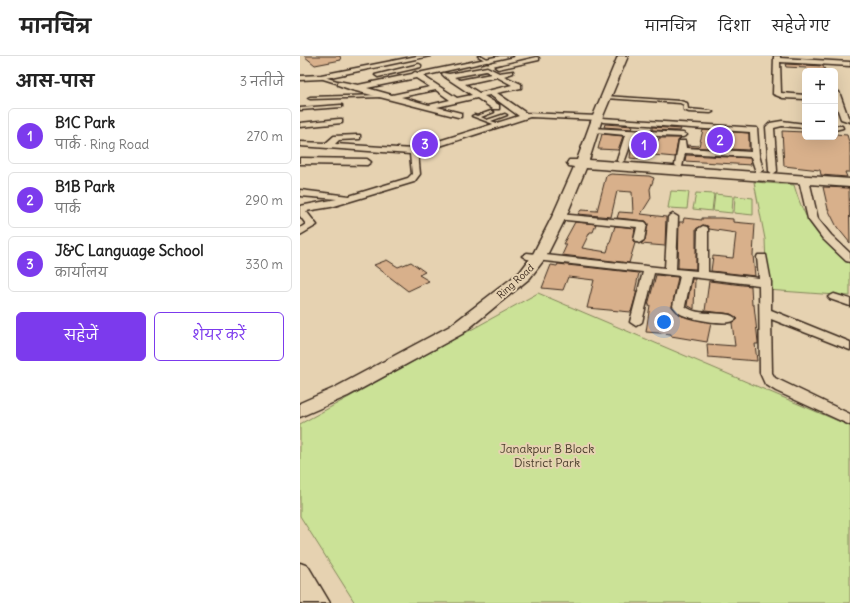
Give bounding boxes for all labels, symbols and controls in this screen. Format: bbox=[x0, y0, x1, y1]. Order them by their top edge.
text: मानचित्र bbox=[20, 14, 91, 38]
text: मानचित्र bbox=[645, 17, 696, 35]
text: दिशा bbox=[718, 17, 750, 35]
text: सहेजे गए bbox=[772, 17, 830, 35]
map controls bbox=[802, 68, 838, 140]
button: + bbox=[802, 68, 838, 104]
text: आस-पास bbox=[16, 70, 94, 92]
text: 3 नतीजे bbox=[240, 73, 284, 90]
button: − bbox=[802, 104, 838, 140]
text: B1C Park bbox=[55, 113, 115, 132]
pin: 2 bbox=[707, 125, 733, 155]
text: 1 bbox=[27, 128, 33, 145]
text: 270 m bbox=[246, 128, 283, 145]
pin: 3 bbox=[412, 129, 438, 159]
pin: 1 bbox=[631, 130, 657, 160]
text: पार्क · Ring Road bbox=[55, 136, 149, 153]
text: B1B Park bbox=[55, 177, 115, 196]
text: 2 bbox=[26, 192, 34, 209]
text: 290 m bbox=[245, 192, 283, 209]
text: पार्क bbox=[55, 200, 81, 217]
text: J&C Language School bbox=[55, 241, 204, 260]
text: 3 bbox=[26, 256, 34, 273]
text: 330 m bbox=[245, 256, 283, 273]
street label: Ring Road bbox=[494, 261, 537, 302]
text: कार्यालय bbox=[55, 264, 108, 281]
button: सहेजें bbox=[16, 312, 146, 361]
button: शेयर करें bbox=[154, 312, 284, 361]
your location bbox=[654, 312, 674, 332]
park label: Janakpur B Block District Park bbox=[500, 441, 594, 470]

